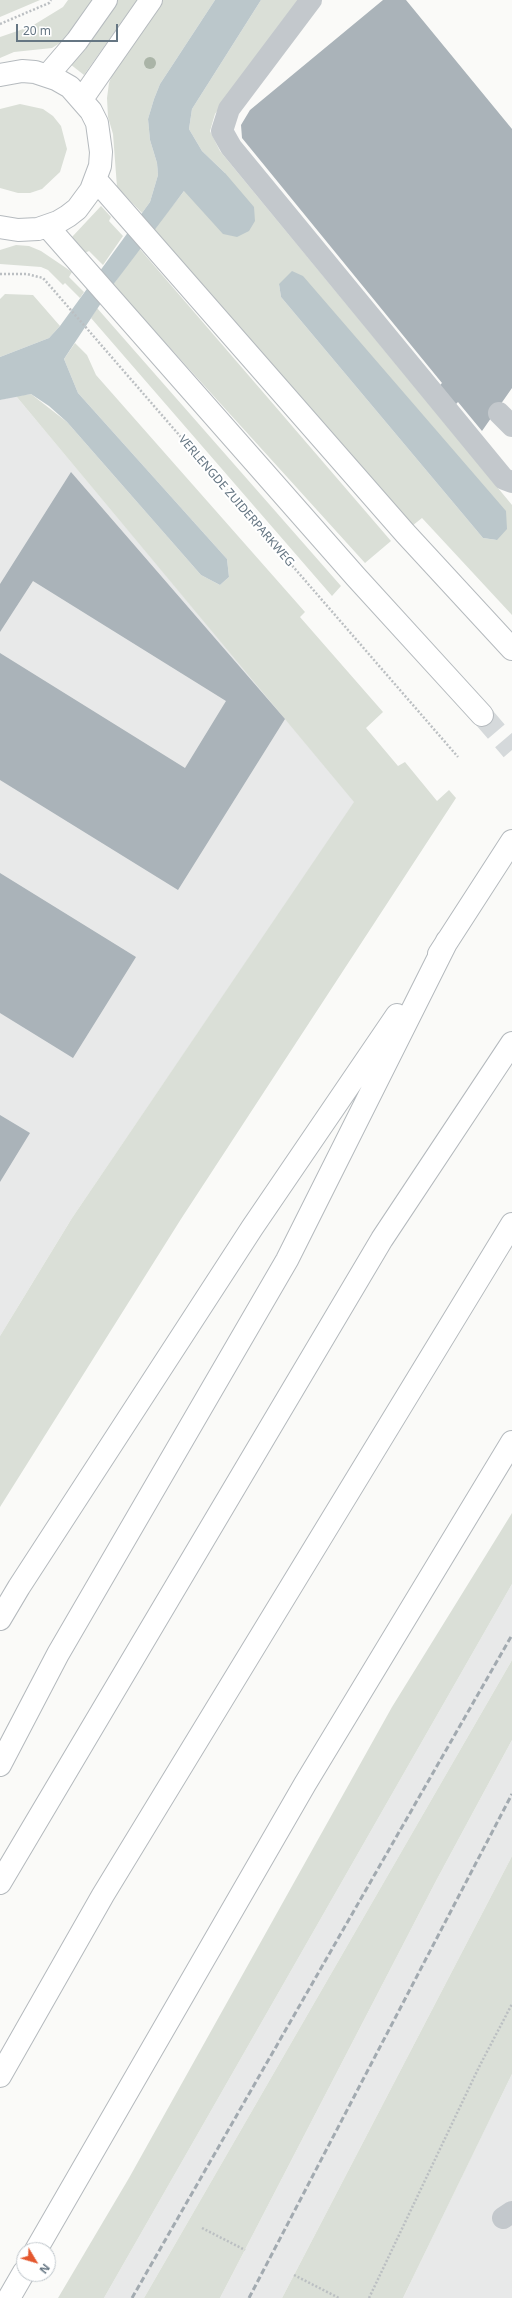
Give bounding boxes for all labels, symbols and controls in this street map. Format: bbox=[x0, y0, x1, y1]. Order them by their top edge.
scale bar bbox=[18, 16, 120, 42]
text: 20 m bbox=[23, 22, 51, 39]
street label: VERLENGDE ZUIDERPARKWEG bbox=[175, 432, 297, 570]
north arrow bbox=[16, 2242, 56, 2282]
text: N bbox=[36, 2261, 54, 2277]

